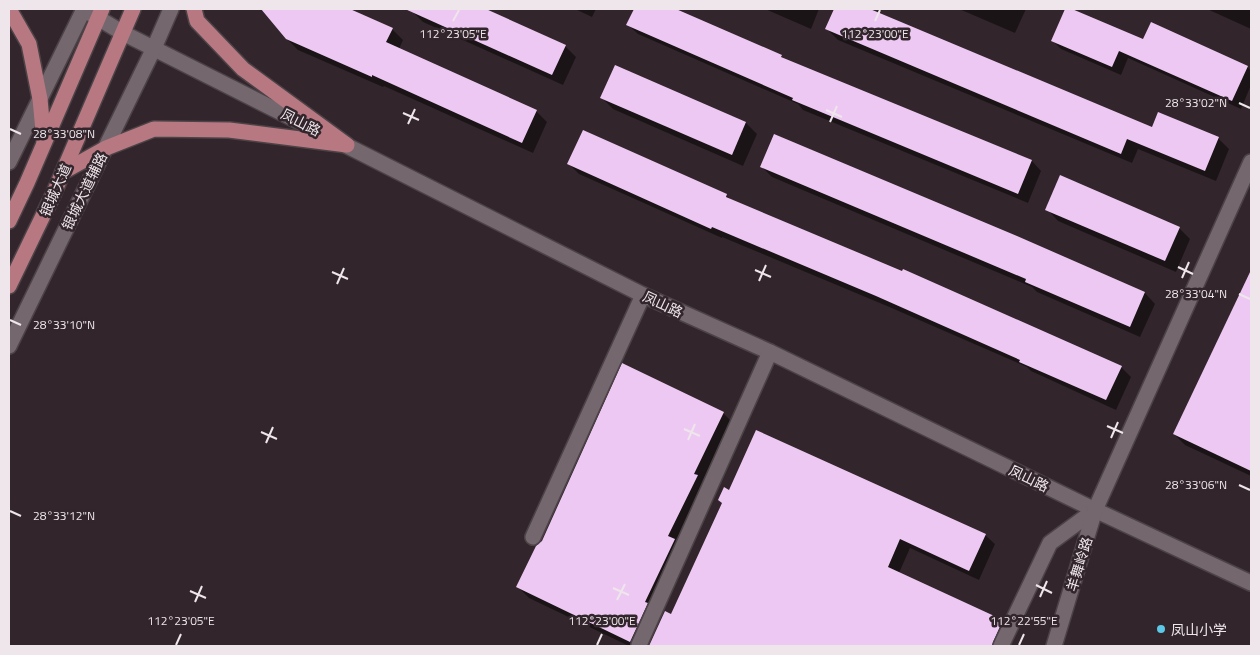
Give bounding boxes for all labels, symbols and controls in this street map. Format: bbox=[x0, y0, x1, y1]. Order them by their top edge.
text: 112°23'05"E bbox=[419, 24, 487, 43]
text: 112°23'00"E bbox=[841, 24, 909, 43]
text: 28°33'02"N bbox=[1165, 93, 1227, 112]
street label: 凤山路 bbox=[278, 103, 324, 141]
text: 28°33'08"N bbox=[33, 124, 95, 143]
street label: 银城大道辅路 bbox=[56, 149, 112, 233]
street label: 银城大道 bbox=[34, 160, 76, 220]
text: 28°33'04"N bbox=[1165, 284, 1227, 303]
street label: 凤山路 bbox=[640, 286, 686, 322]
text: 28°33'10"N bbox=[33, 315, 95, 334]
street label: 凤山路 bbox=[1006, 459, 1052, 497]
text: 28°33'06"N bbox=[1165, 475, 1227, 494]
text: 28°33'12"N bbox=[33, 506, 95, 525]
street label: 羊舞岭路 bbox=[1061, 534, 1097, 594]
text: 112°23'05"E bbox=[147, 611, 215, 630]
text: 112°23'00"E bbox=[568, 611, 636, 630]
text: 112°22'55"E bbox=[990, 611, 1058, 630]
place label: 凤山小学 bbox=[1171, 619, 1227, 640]
marker: 凤山小学 bbox=[1155, 623, 1167, 635]

